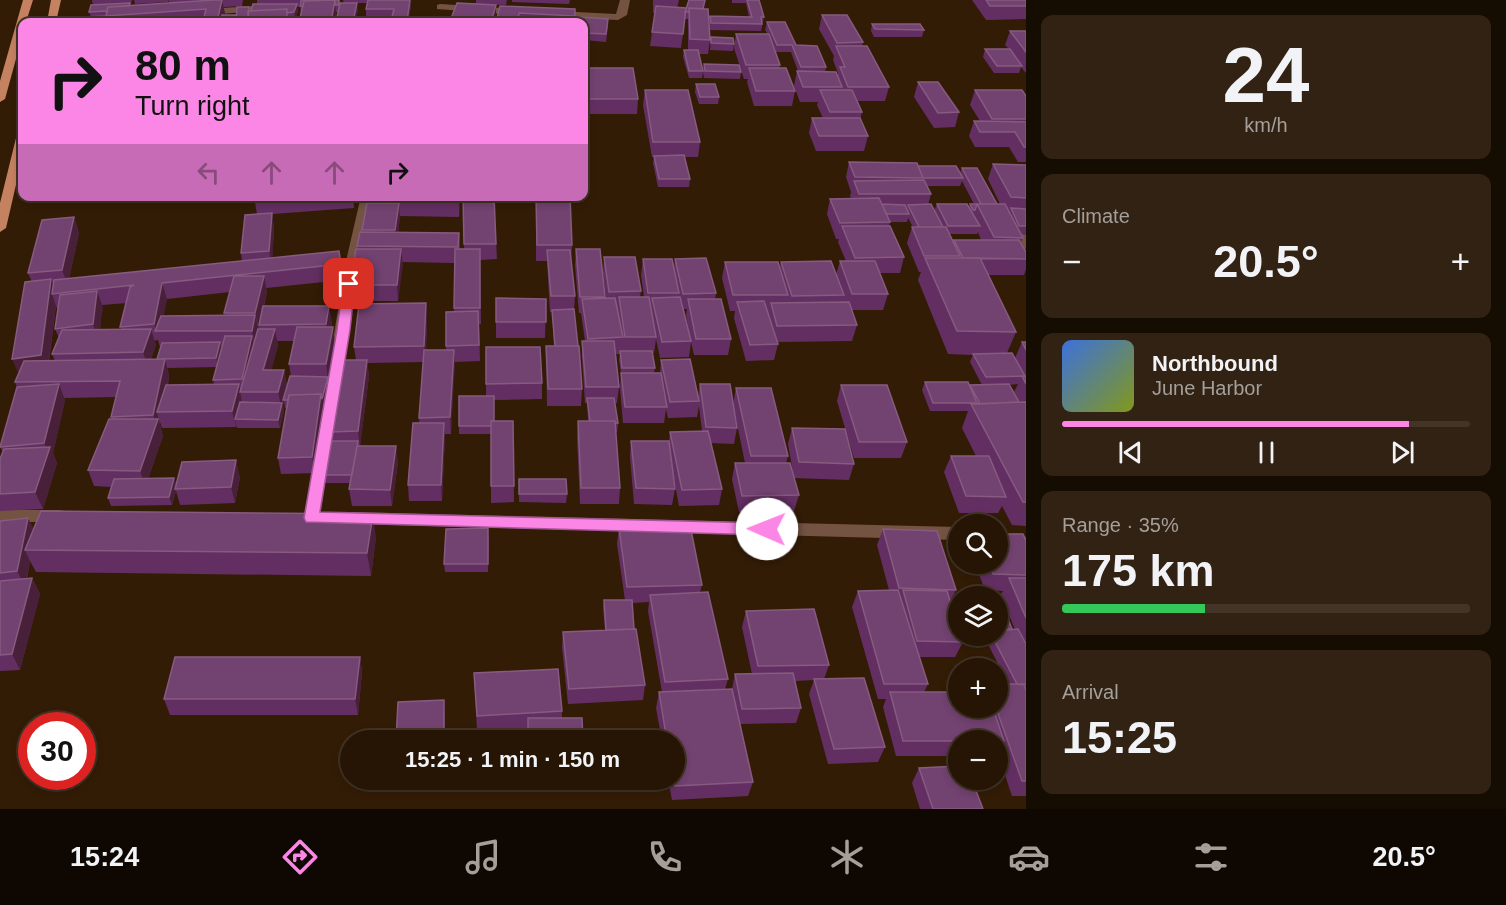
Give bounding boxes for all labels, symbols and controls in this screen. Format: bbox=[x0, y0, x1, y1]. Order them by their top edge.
text: 24 bbox=[1223, 31, 1309, 119]
icon: right bbox=[36, 42, 114, 120]
text: 80 m bbox=[135, 42, 231, 89]
text: Turn right bbox=[135, 91, 250, 121]
text: km/h bbox=[1244, 114, 1288, 136]
icon: left bbox=[192, 156, 225, 189]
icon: ahead bbox=[255, 156, 288, 189]
icon: ahead bbox=[318, 156, 351, 189]
icon: right bbox=[381, 156, 414, 189]
text: Climate bbox=[1062, 205, 1130, 227]
text: 20.5° bbox=[1213, 236, 1319, 287]
text: − bbox=[1062, 243, 1081, 280]
text: + bbox=[1451, 243, 1470, 280]
pin bbox=[323, 258, 374, 309]
icon: arrive bbox=[332, 267, 365, 300]
text: Northbound bbox=[1152, 351, 1278, 376]
text: June Harbor bbox=[1152, 377, 1262, 399]
icon: previous bbox=[1114, 436, 1147, 469]
icon: pause bbox=[1250, 436, 1283, 469]
icon: next bbox=[1386, 436, 1419, 469]
position arrow bbox=[735, 497, 799, 561]
map controls bbox=[948, 514, 1008, 790]
button: search bbox=[948, 514, 1008, 574]
text: Range · 35% bbox=[1062, 514, 1179, 536]
text: 175 km bbox=[1062, 545, 1215, 596]
button: layers bbox=[948, 586, 1008, 646]
button: + bbox=[948, 658, 1008, 718]
text: Arrival bbox=[1062, 681, 1119, 703]
speed limit sign: 30 bbox=[18, 712, 96, 790]
text: 15:25 bbox=[1062, 712, 1177, 763]
button: − bbox=[948, 730, 1008, 790]
text: 15:25 · 1 min · 150 m bbox=[405, 747, 620, 772]
icon: directions bbox=[279, 836, 321, 878]
icon: music bbox=[462, 836, 504, 878]
icon: phone bbox=[644, 836, 686, 878]
icon: climate bbox=[826, 836, 868, 878]
icon: car bbox=[1008, 836, 1050, 878]
icon: filters bbox=[1190, 836, 1232, 878]
text: 15:24 bbox=[70, 842, 139, 872]
text: 20.5° bbox=[1372, 842, 1436, 872]

